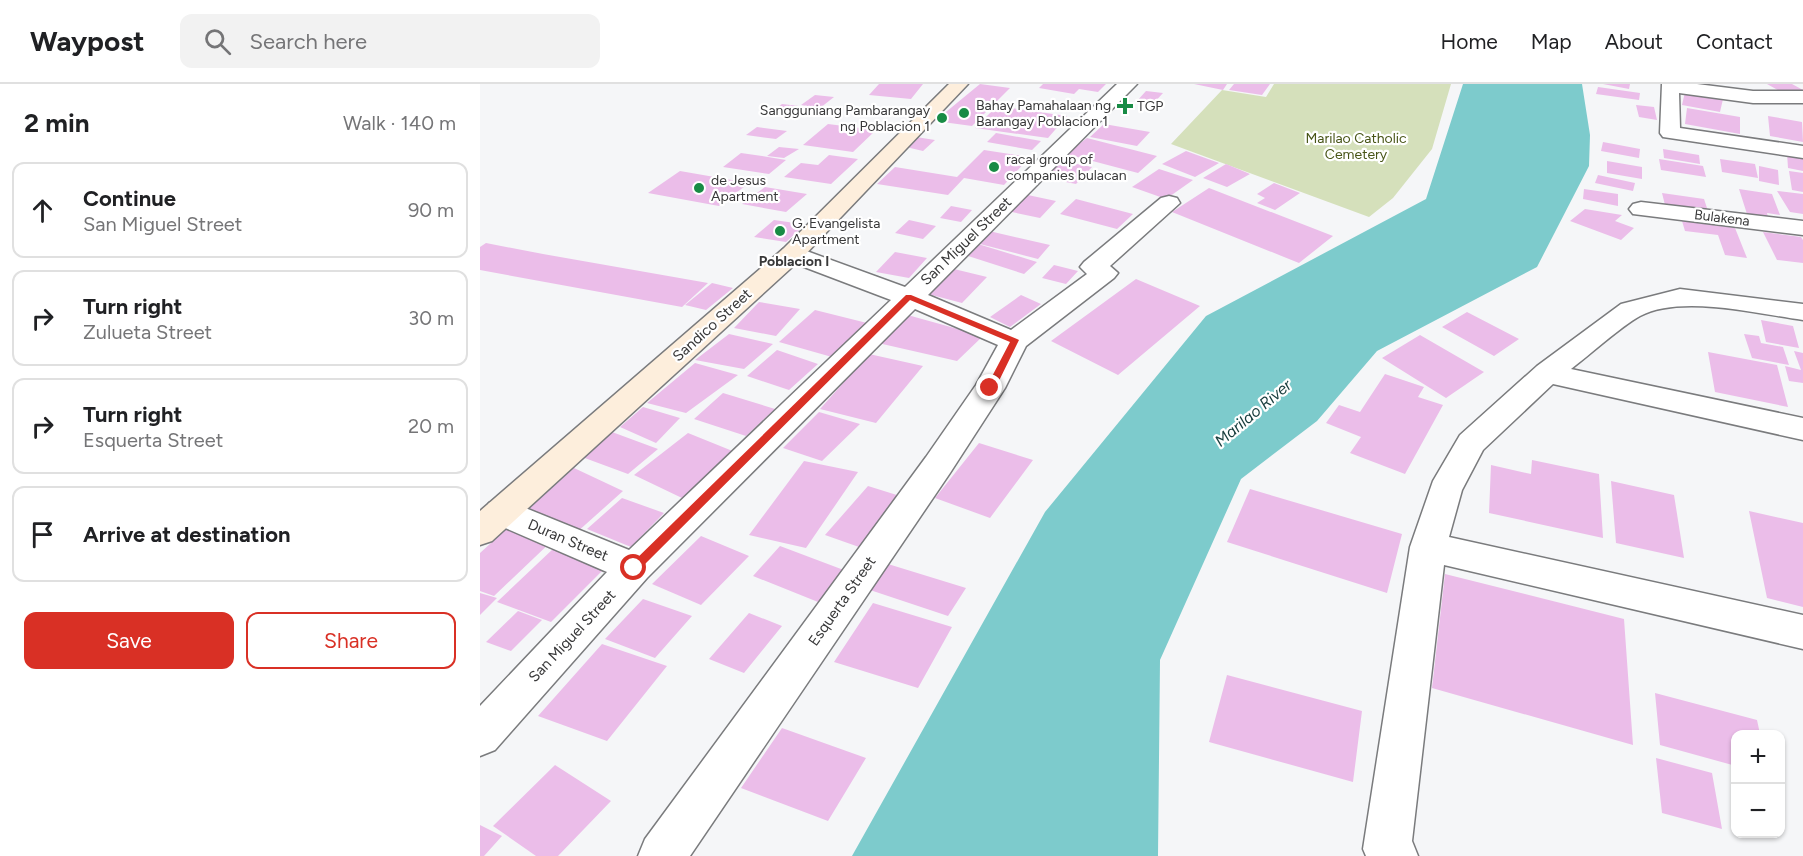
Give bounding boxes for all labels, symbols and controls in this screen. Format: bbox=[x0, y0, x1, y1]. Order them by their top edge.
search box bbox=[180, 14, 600, 68]
text: Waypost bbox=[30, 24, 144, 58]
icon: search bbox=[201, 25, 234, 58]
text: Search here bbox=[249, 28, 367, 55]
text: Home bbox=[1441, 29, 1498, 54]
text: Map bbox=[1531, 29, 1572, 54]
text: About bbox=[1605, 29, 1663, 54]
text: Contact bbox=[1696, 29, 1773, 54]
place label: Bahay Pamahalaan ng Barangay Poblacion 1 bbox=[976, 97, 1111, 130]
place label: TGP bbox=[1137, 98, 1163, 115]
marker: TGP bbox=[1118, 99, 1132, 113]
place label: Sangguniang Pambarangay ng Poblacion 1 bbox=[760, 102, 931, 135]
marker: Bahay Pamahalaan ng Barangay Poblacion 1 bbox=[957, 106, 971, 120]
text: 2 min bbox=[24, 107, 90, 139]
text: Walk · 140 m bbox=[343, 111, 456, 135]
marker: Sangguniang Pambarangay ng Poblacion 1 bbox=[935, 111, 949, 125]
park label: Marilao Catholic Cemetery bbox=[1305, 130, 1407, 163]
place label: racal group of companies bulacan bbox=[1006, 151, 1127, 184]
marker: racal group of companies bulacan bbox=[987, 160, 1001, 174]
place label: de Jesus Apartment bbox=[711, 172, 779, 205]
marker: de Jesus Apartment bbox=[692, 181, 706, 195]
text: Continue bbox=[83, 185, 176, 212]
street label: San Miguel Street bbox=[917, 193, 1015, 289]
icon: ahead bbox=[26, 194, 59, 227]
text: 90 m bbox=[408, 198, 454, 222]
street label: Bulakena bbox=[1693, 206, 1751, 230]
text: San Miguel Street bbox=[83, 212, 242, 236]
place label: G. Evangelista Apartment bbox=[792, 215, 880, 248]
marker: G. Evangelista Apartment bbox=[773, 224, 787, 238]
district label: Poblacion I bbox=[759, 253, 829, 270]
street label: Sandico Street bbox=[669, 285, 755, 365]
text: Turn right bbox=[83, 293, 182, 320]
icon: right bbox=[26, 302, 59, 335]
text: 30 m bbox=[408, 306, 454, 330]
text: Zulueta Street bbox=[83, 320, 212, 344]
route end bbox=[976, 374, 1002, 400]
water label: Marilao River bbox=[1211, 375, 1296, 451]
text: Turn right bbox=[83, 401, 182, 428]
icon: right bbox=[26, 410, 59, 443]
text: 20 m bbox=[408, 414, 454, 438]
text: Esquerta Street bbox=[83, 428, 223, 452]
street label: Duran Street bbox=[525, 515, 611, 565]
icon: arrive bbox=[26, 518, 59, 551]
text: Arrive at destination bbox=[83, 521, 291, 548]
street label: Esquerta Street bbox=[804, 553, 880, 649]
route start bbox=[620, 554, 646, 580]
street label: San Miguel Street bbox=[525, 586, 620, 686]
button: Save bbox=[24, 612, 234, 669]
button: Share bbox=[246, 612, 456, 669]
map controls bbox=[1731, 730, 1785, 838]
button: + bbox=[1731, 730, 1785, 784]
button: − bbox=[1731, 784, 1785, 838]

